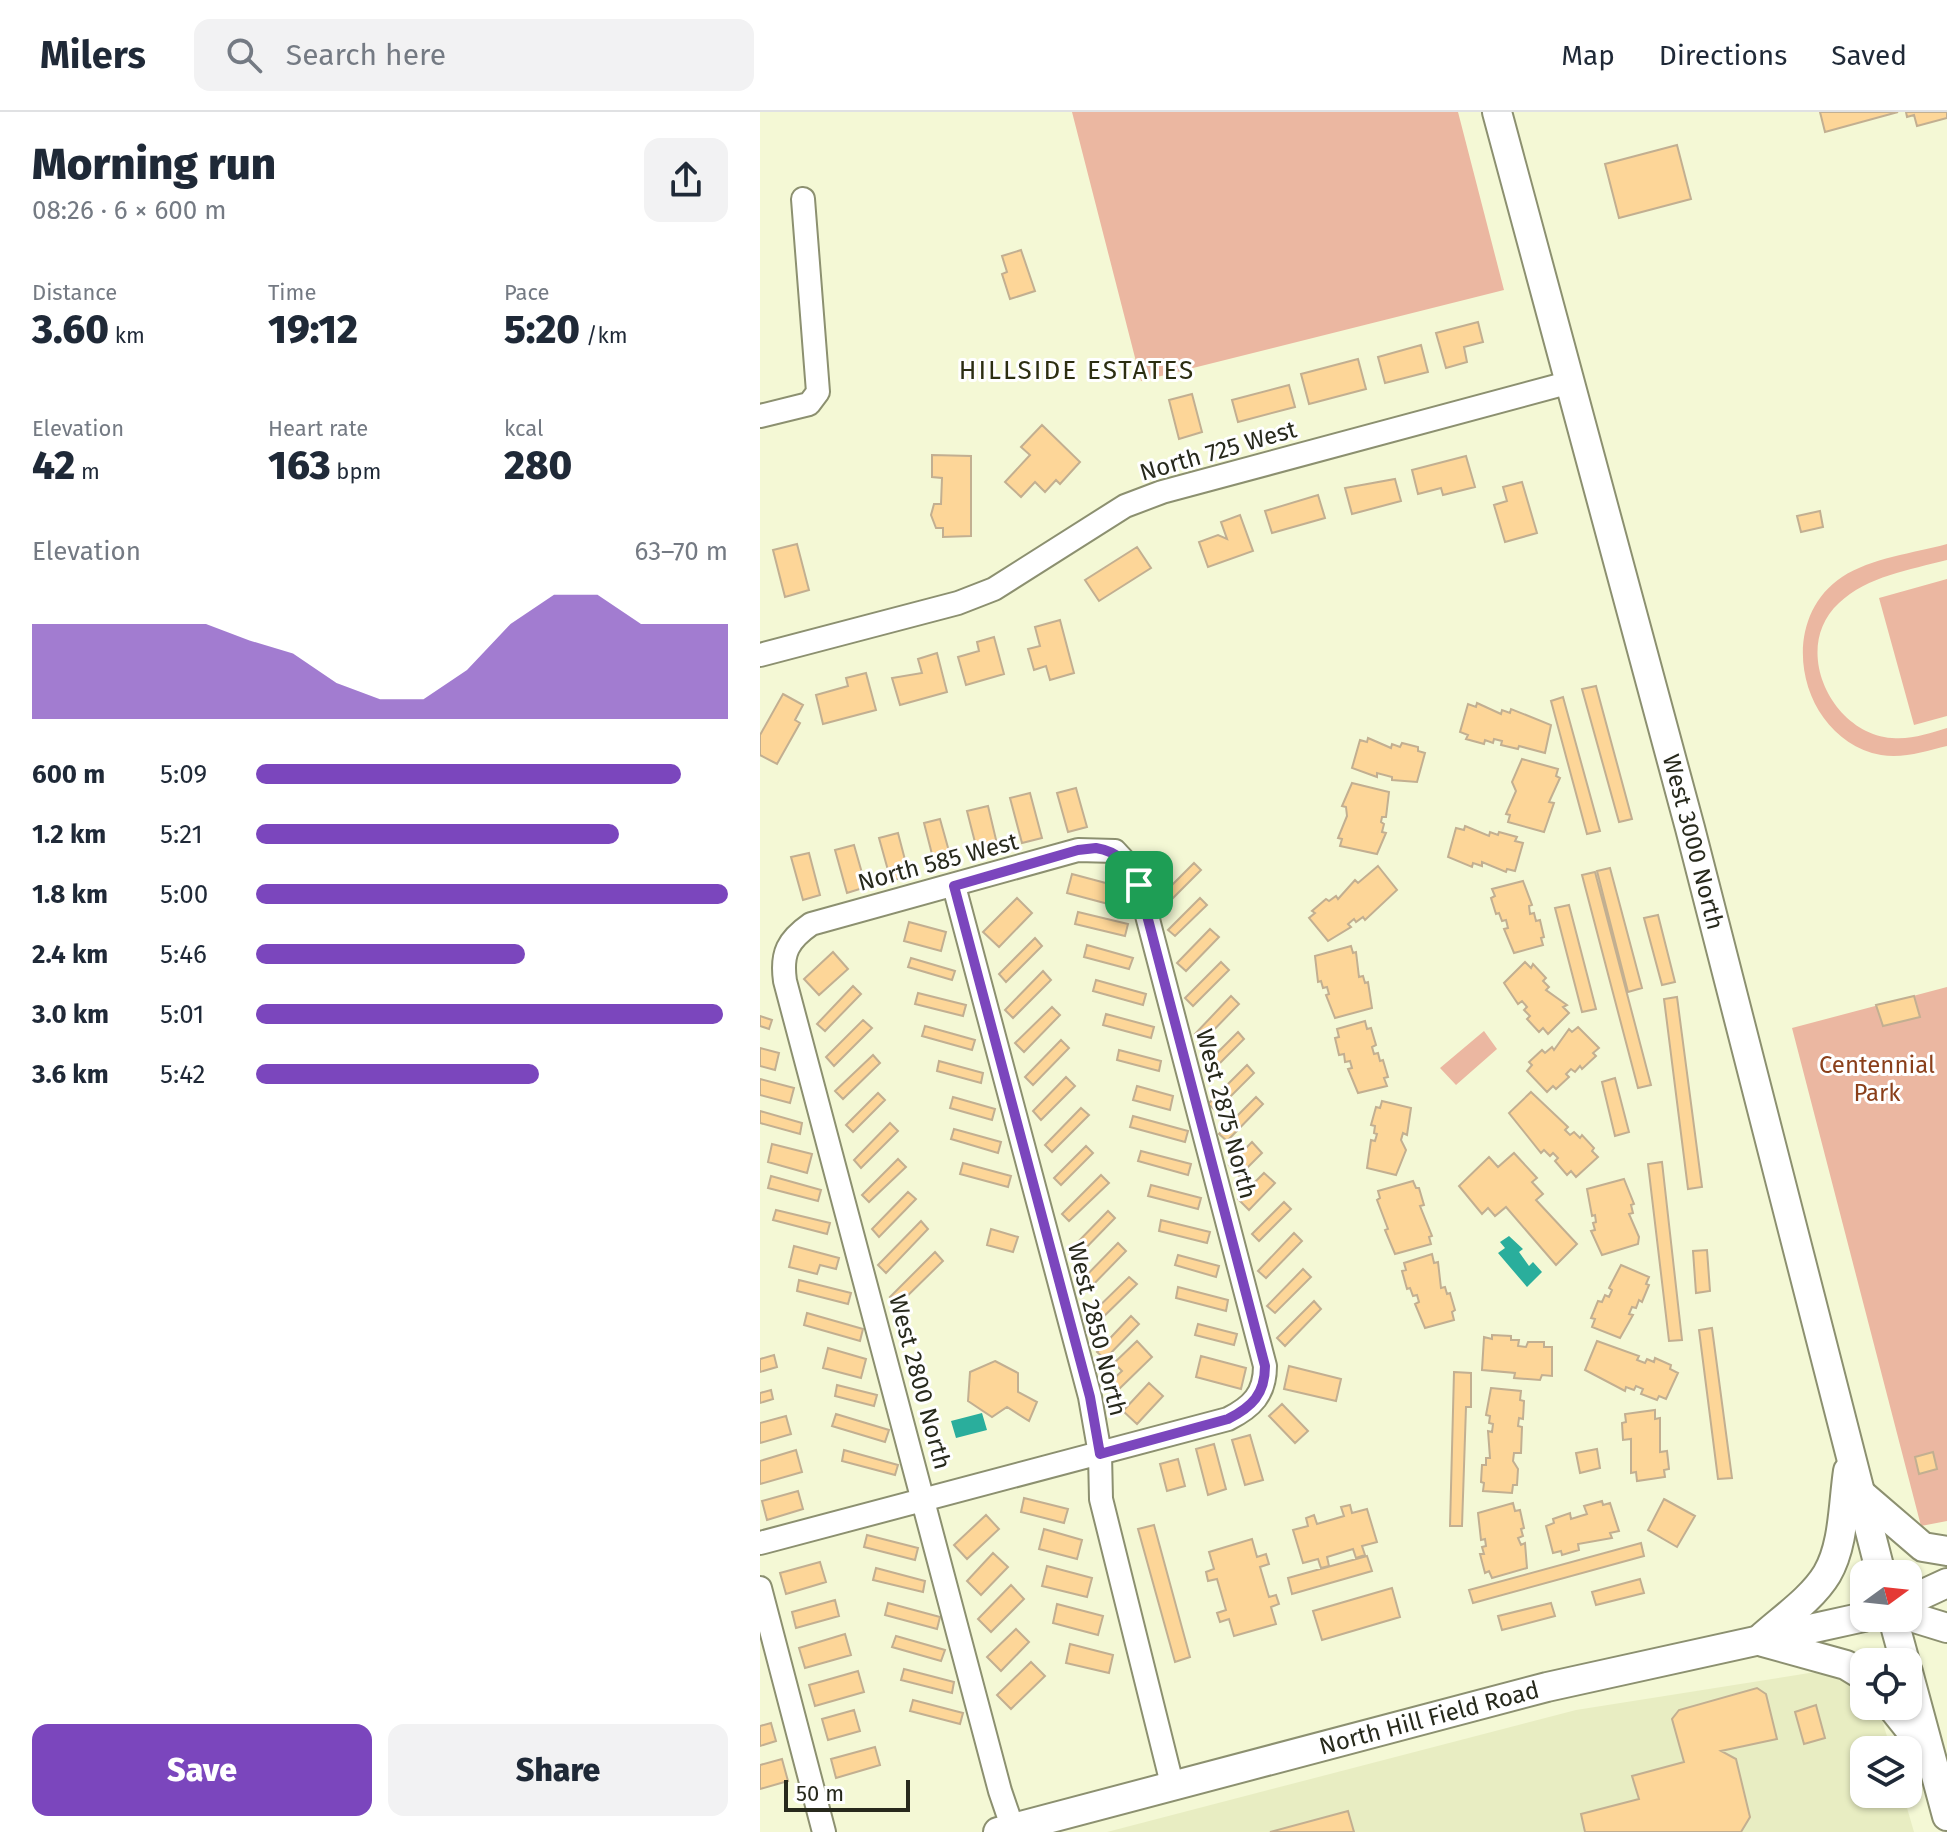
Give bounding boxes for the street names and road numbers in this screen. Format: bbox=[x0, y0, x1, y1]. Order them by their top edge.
street label: North 725 West bbox=[1136, 415, 1300, 487]
street label: West 3000 North bbox=[1657, 751, 1729, 933]
street label: North 585 West bbox=[855, 827, 1022, 897]
street label: West 2875 North bbox=[1190, 1026, 1262, 1202]
street label: West 2850 North bbox=[1062, 1239, 1132, 1419]
street label: West 2800 North bbox=[883, 1292, 957, 1472]
street label: North Hill Field Road bbox=[1316, 1676, 1542, 1761]

